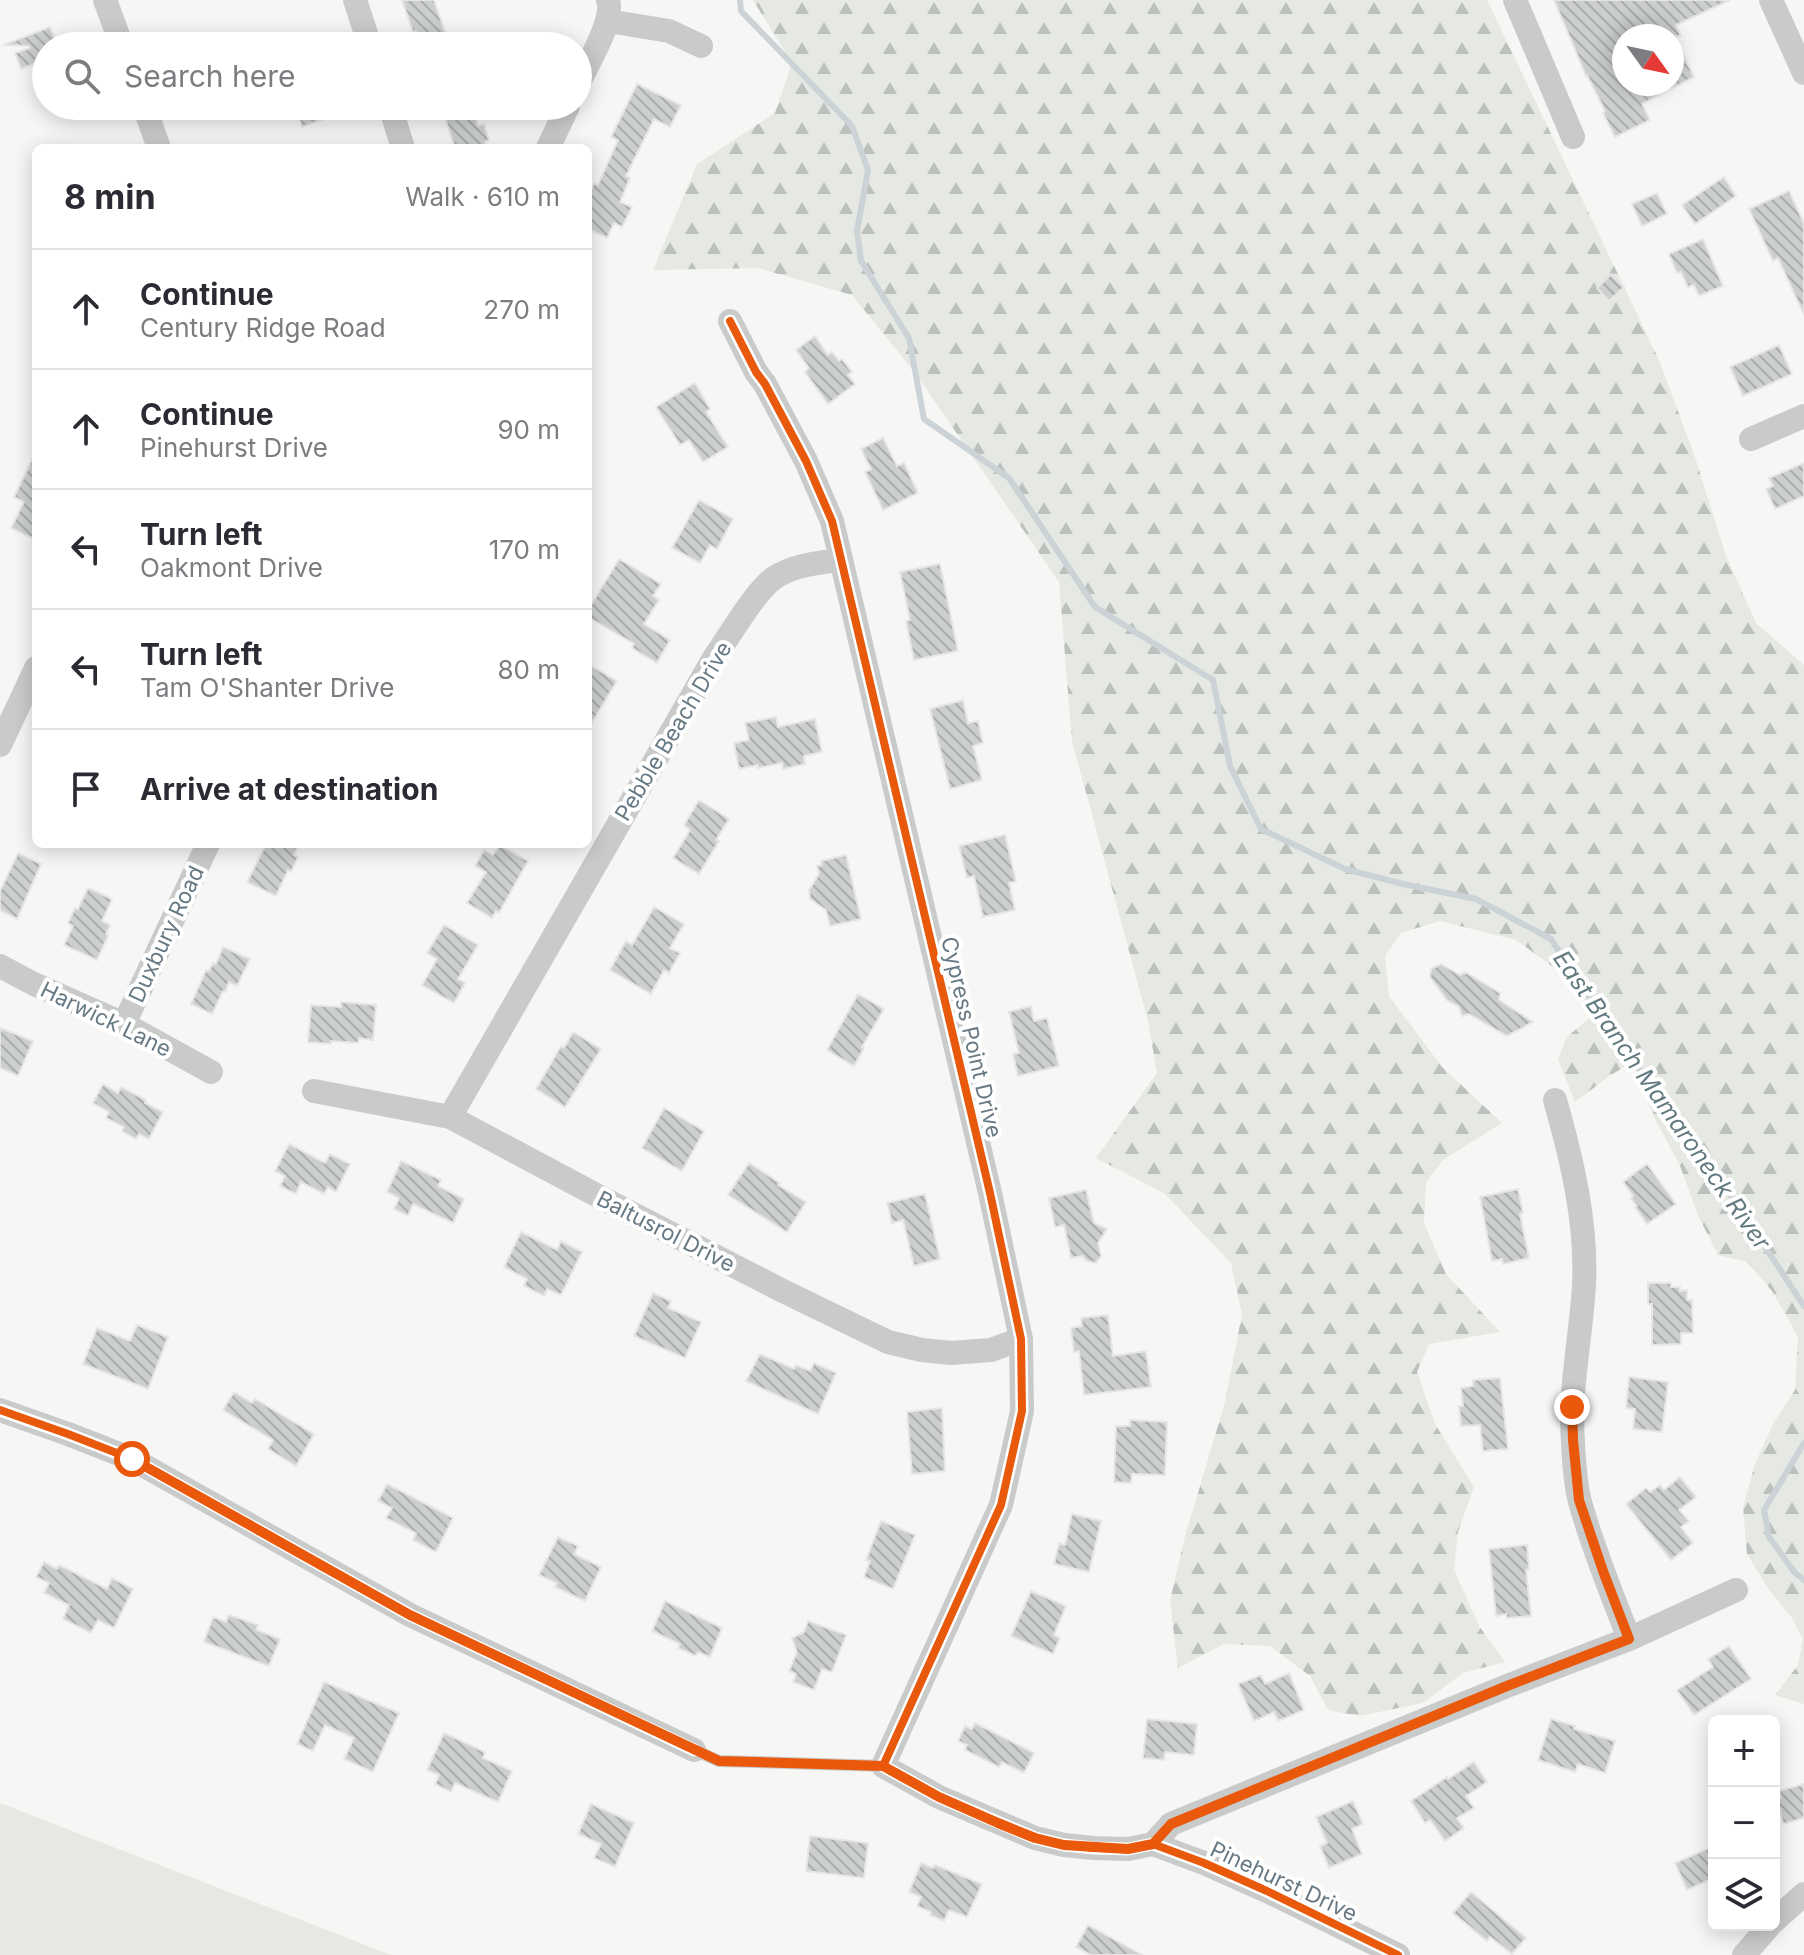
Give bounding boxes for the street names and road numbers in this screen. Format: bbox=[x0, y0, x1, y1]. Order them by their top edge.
street label: Pebble Beach Drive bbox=[609, 637, 737, 825]
street label: Duxbury Road bbox=[123, 862, 209, 1006]
street label: Cypress Point Drive bbox=[936, 934, 1008, 1140]
street label: Harwick Lane bbox=[37, 976, 175, 1062]
street label: Baltusrol Drive bbox=[593, 1185, 739, 1277]
street label: Pinehurst Drive bbox=[1206, 1836, 1362, 1926]

